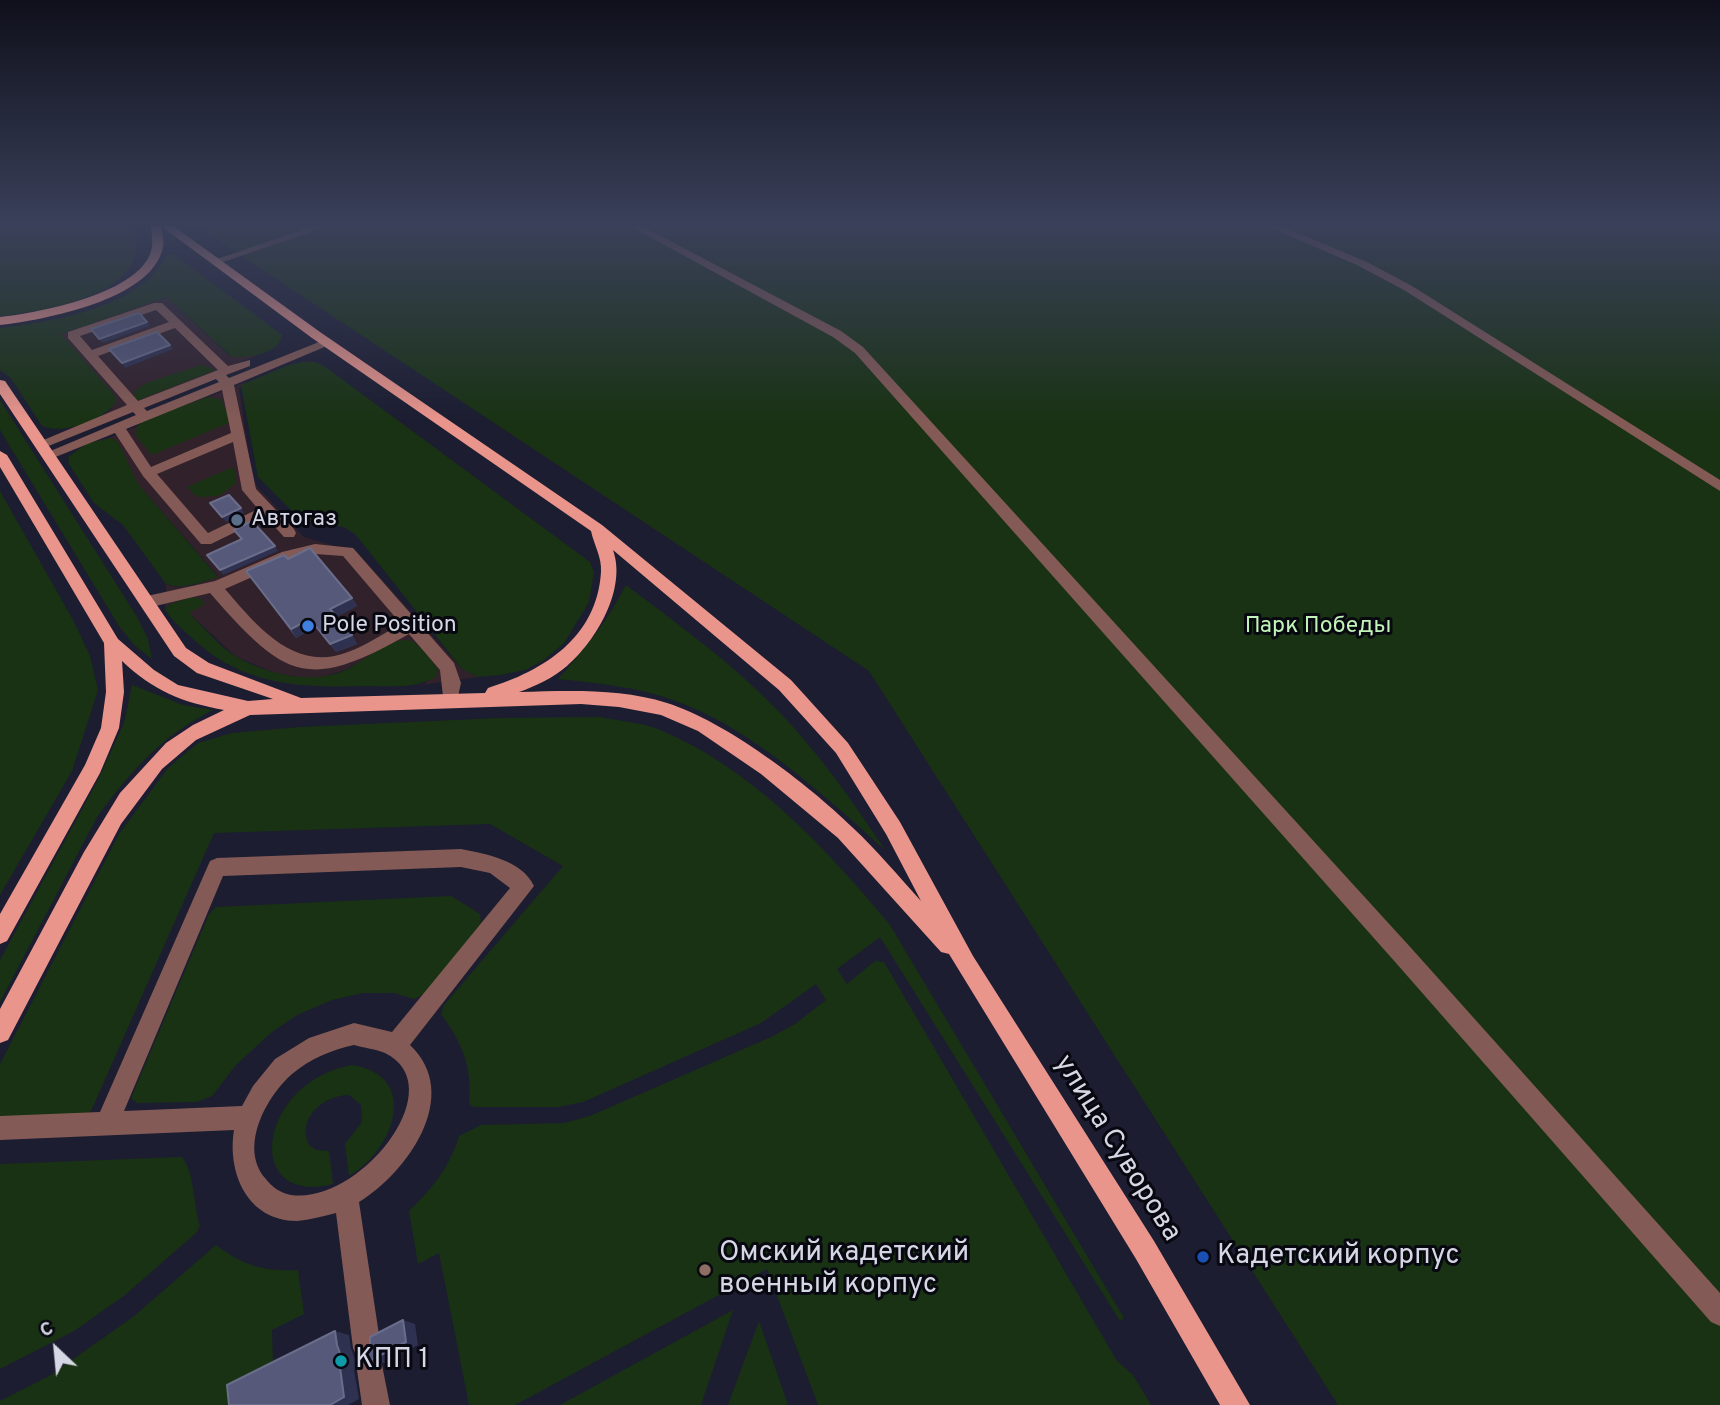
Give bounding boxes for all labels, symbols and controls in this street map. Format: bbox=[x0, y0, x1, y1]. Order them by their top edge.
place label: Автогаз bbox=[251, 506, 337, 534]
marker: Автогаз bbox=[229, 512, 245, 528]
place label: Pole Position bbox=[322, 612, 457, 640]
park label: Парк Победы bbox=[1245, 613, 1391, 641]
marker: Pole Position bbox=[300, 618, 316, 634]
street label: улица Суворова bbox=[1045, 1049, 1187, 1249]
place label: Омский кадетский военный корпус bbox=[719, 1237, 969, 1303]
place label: Кадетский корпус bbox=[1217, 1240, 1459, 1274]
marker: Кадетский корпус bbox=[1195, 1249, 1211, 1265]
marker: Омский кадетский военный корпус bbox=[697, 1262, 713, 1278]
north arrow bbox=[21, 1314, 91, 1384]
text: С bbox=[36, 1317, 58, 1344]
place label: КПП 1 bbox=[355, 1344, 429, 1378]
marker: КПП 1 bbox=[333, 1353, 349, 1369]

